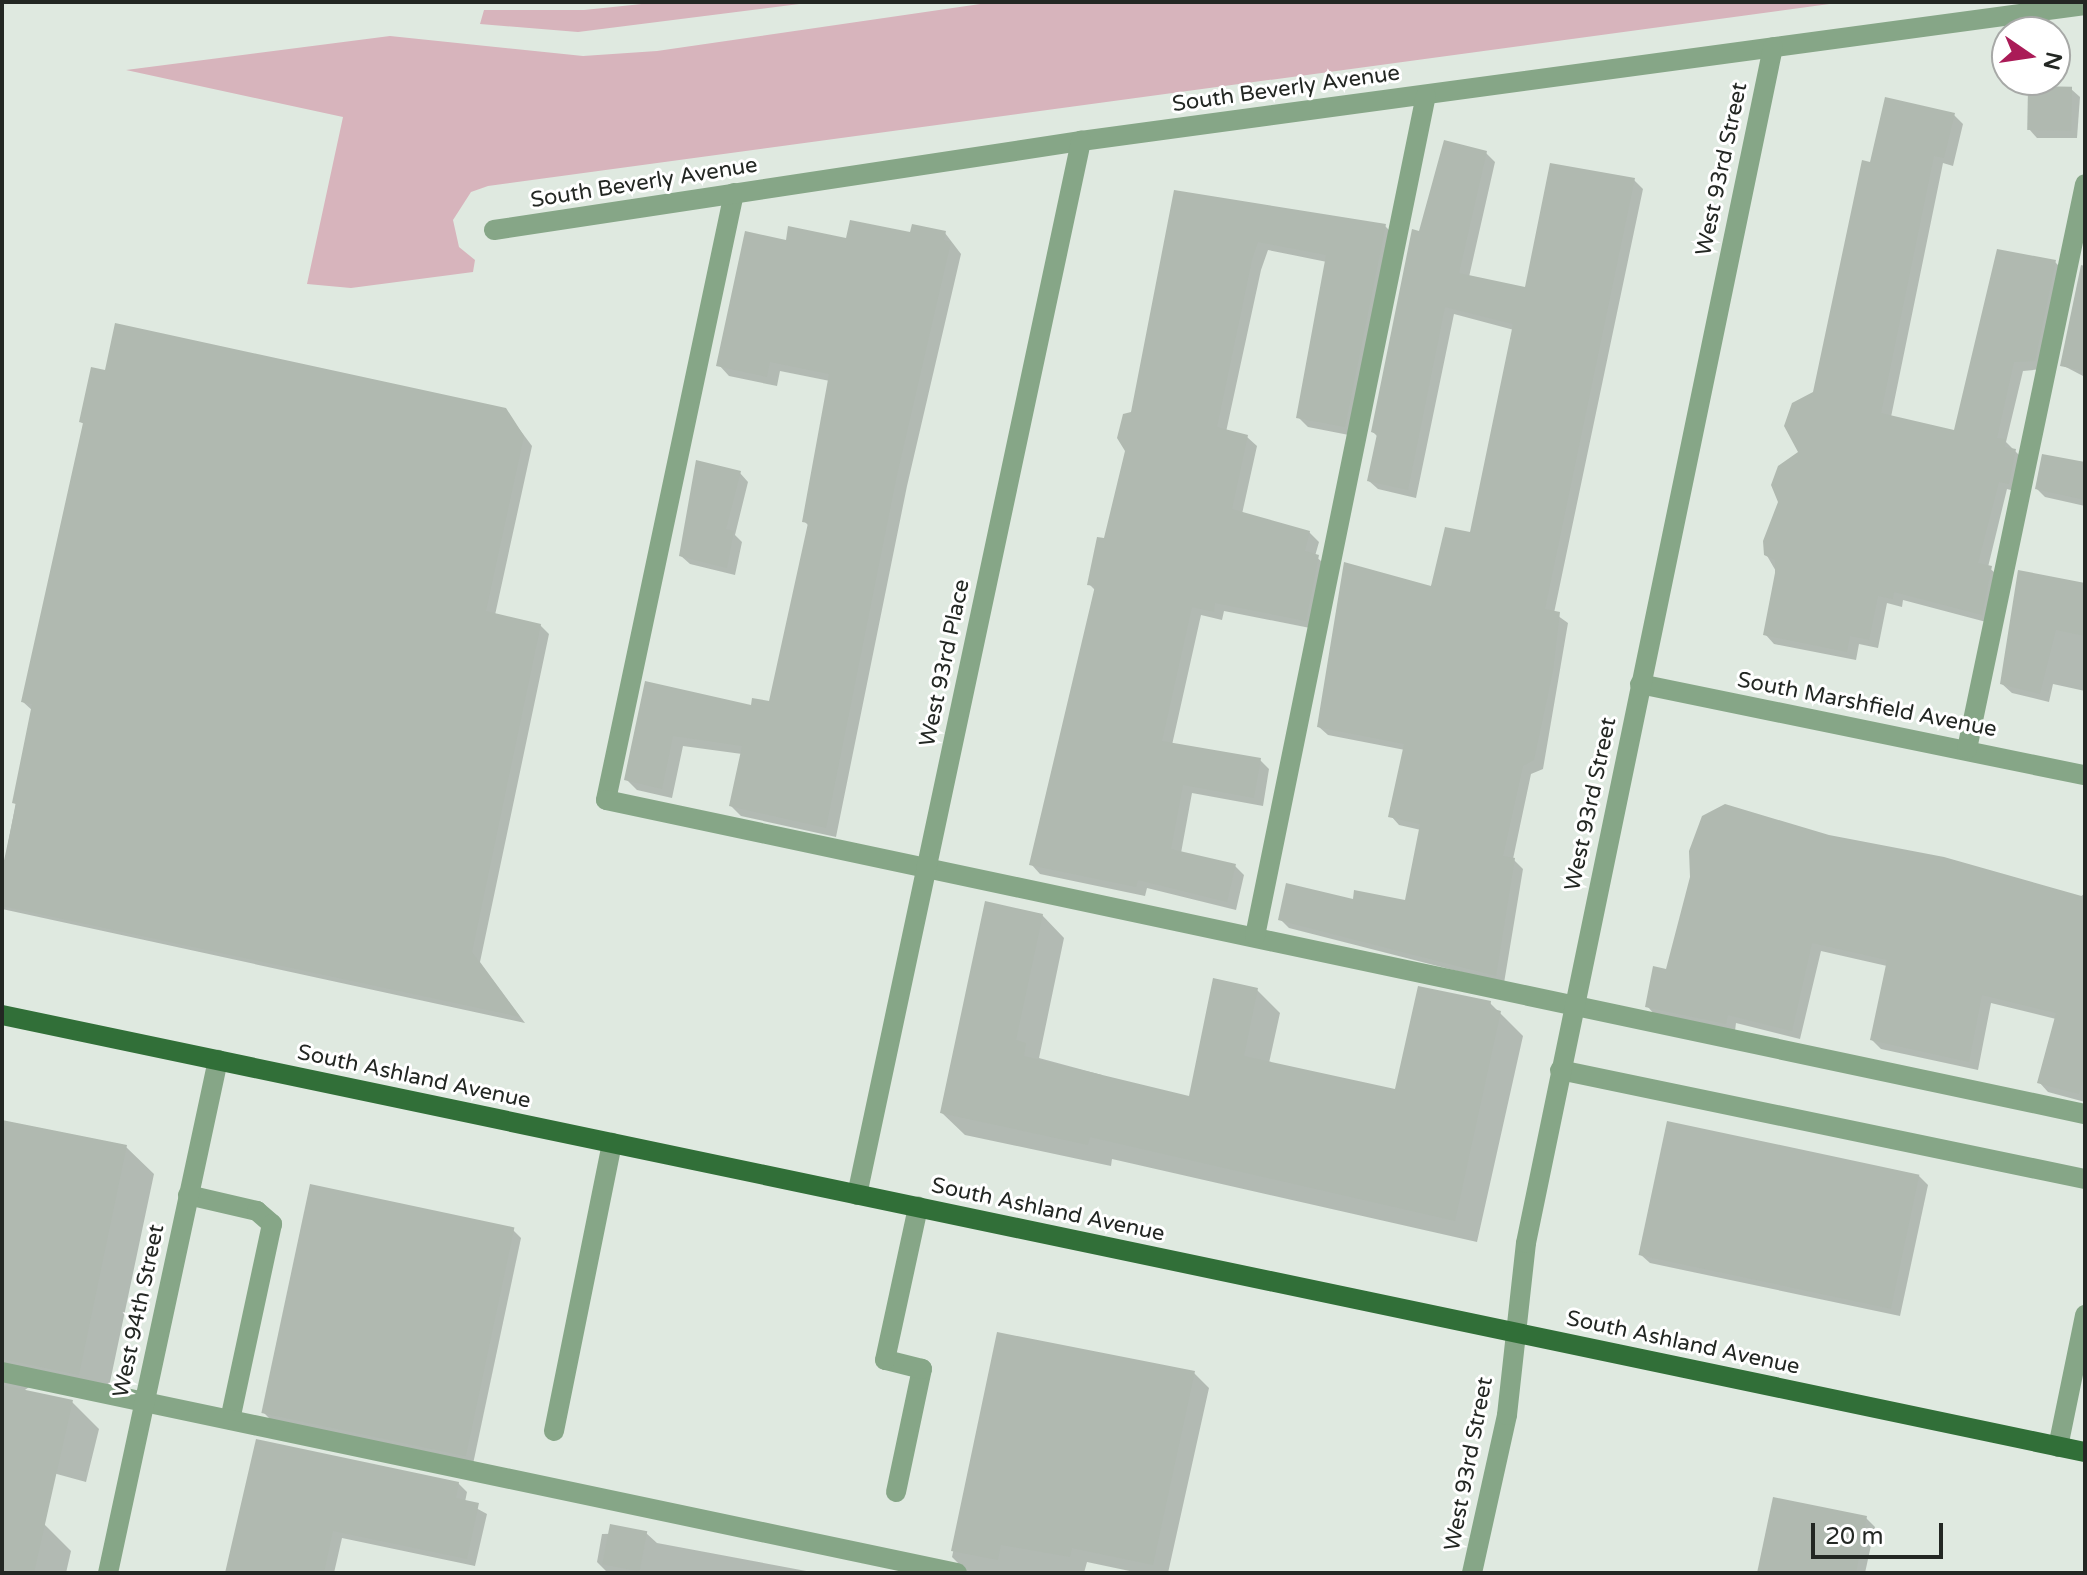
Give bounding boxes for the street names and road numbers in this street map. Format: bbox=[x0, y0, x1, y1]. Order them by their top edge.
street label: South Beverly Avenue bbox=[1171, 60, 1401, 118]
street label: West 93rd Street bbox=[1691, 80, 1753, 258]
street label: South Beverly Avenue bbox=[529, 152, 759, 214]
street label: West 93rd Place bbox=[914, 577, 976, 749]
street label: South Marshfield Avenue bbox=[1735, 667, 1999, 743]
street label: West 93rd Street bbox=[1560, 715, 1622, 893]
street label: South Ashland Avenue bbox=[295, 1039, 533, 1115]
street label: South Ashland Avenue bbox=[929, 1172, 1167, 1248]
street label: West 94th Street bbox=[108, 1222, 170, 1400]
street label: South Ashland Avenue bbox=[1564, 1305, 1802, 1381]
street label: West 93rd Street bbox=[1439, 1375, 1499, 1553]

